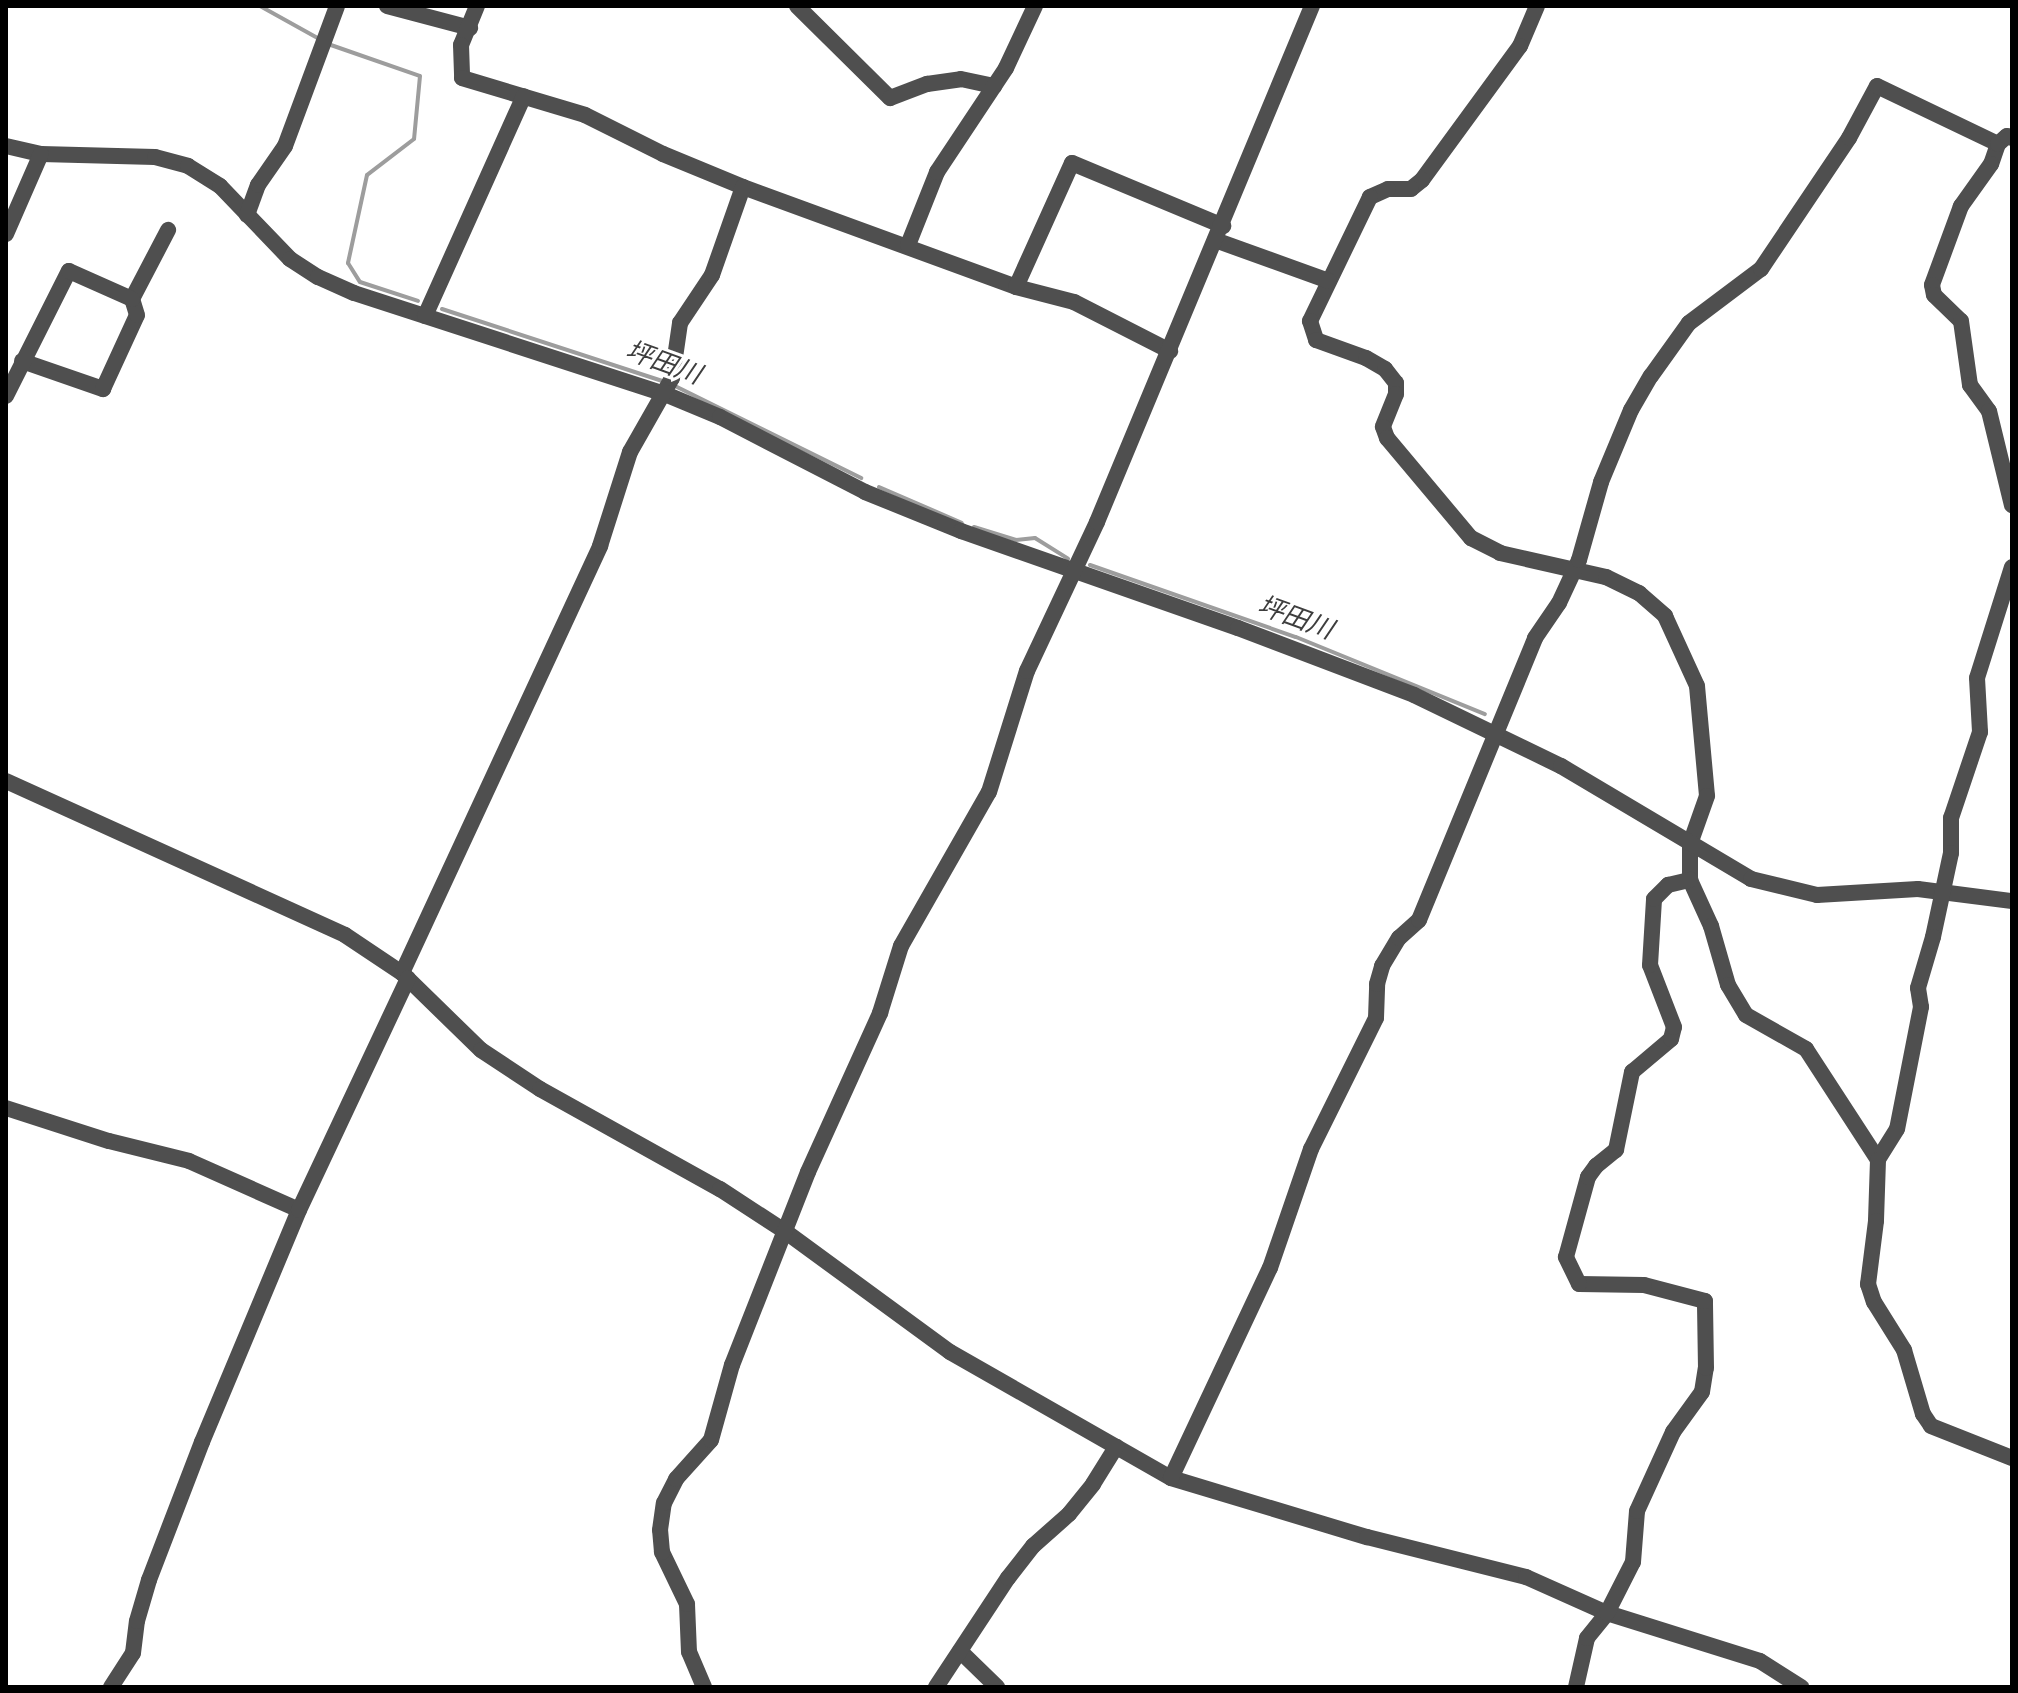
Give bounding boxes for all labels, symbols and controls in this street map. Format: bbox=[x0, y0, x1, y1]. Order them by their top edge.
water label: 坪田川 bbox=[621, 336, 705, 392]
water label: 坪田川 bbox=[1253, 591, 1337, 647]

